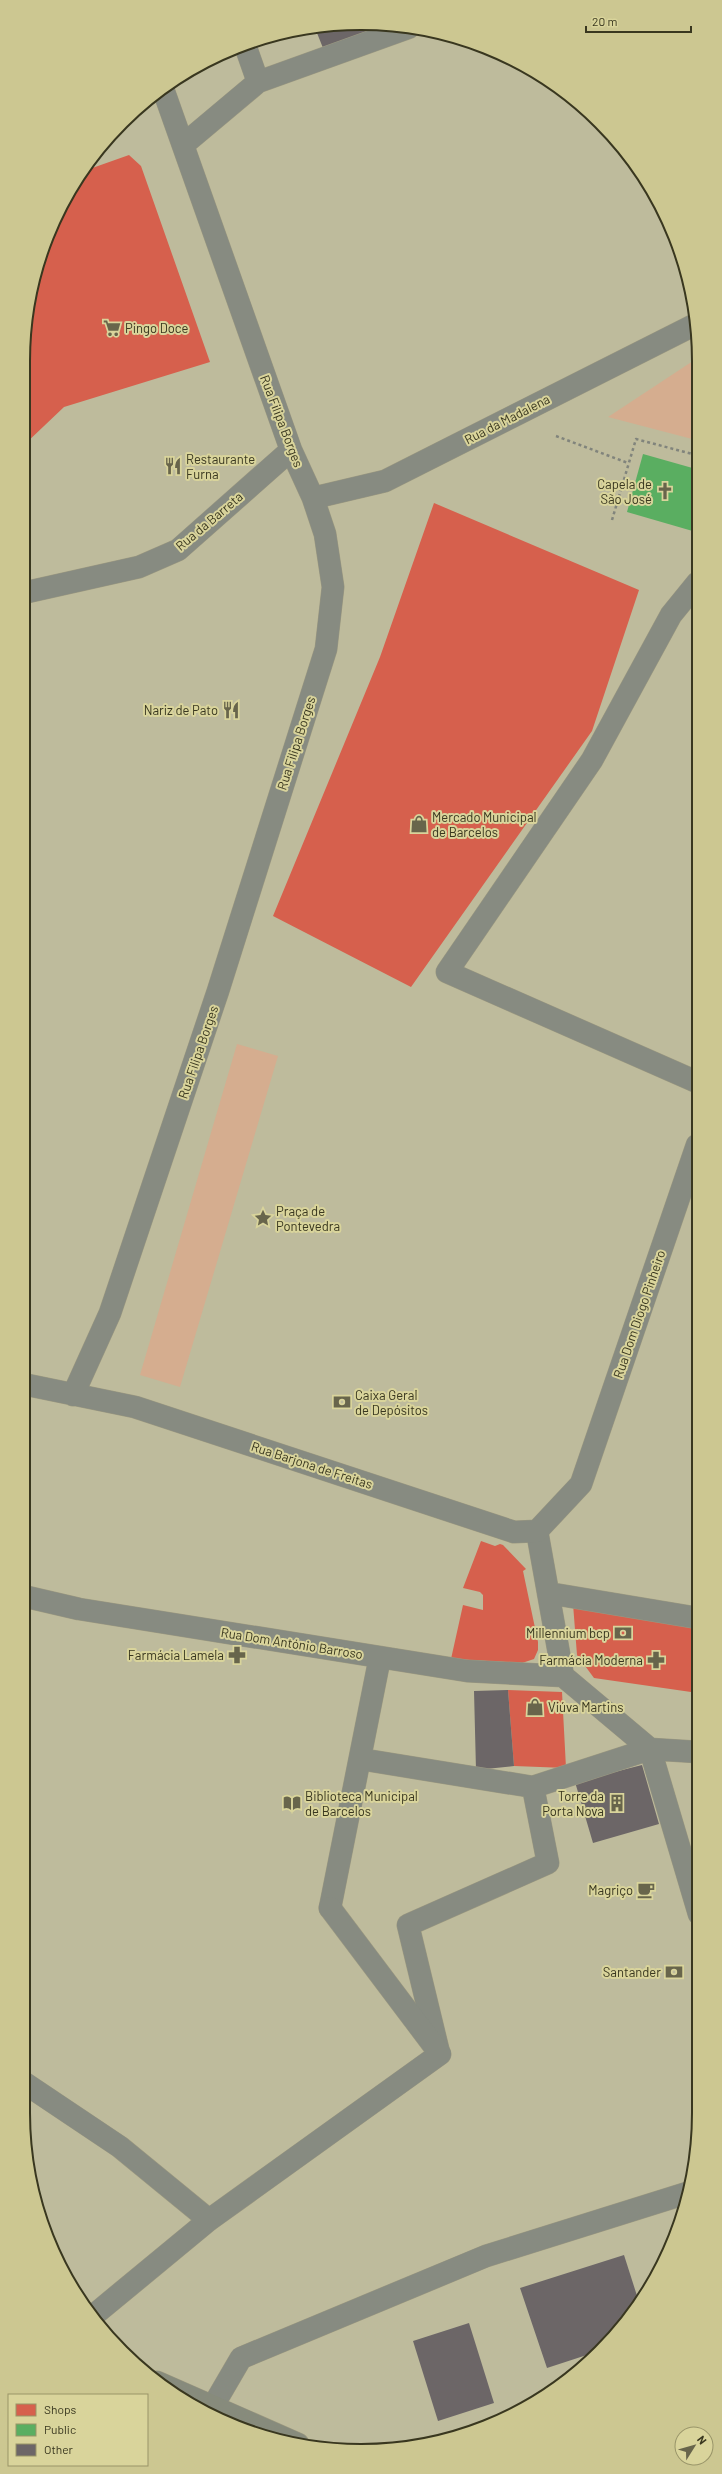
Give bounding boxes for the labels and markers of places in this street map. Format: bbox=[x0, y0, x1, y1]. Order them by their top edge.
supermarket icon: Pingo Doce bbox=[102, 318, 122, 338]
place label: Pingo Doce bbox=[125, 320, 188, 336]
place label: Restaurante Furna bbox=[186, 451, 255, 482]
restaurant icon: Restaurante Furna bbox=[163, 456, 183, 476]
place label: Capela de São José bbox=[597, 476, 652, 507]
church icon: Capela de São José bbox=[655, 481, 675, 501]
restaurant icon: Nariz de Pato bbox=[221, 700, 241, 720]
place label: Nariz de Pato bbox=[144, 702, 218, 718]
place label: Mercado Municipal de Barcelos bbox=[432, 809, 537, 840]
shop icon: Mercado Municipal de Barcelos bbox=[409, 814, 429, 834]
place label: Praça de Pontevedra bbox=[276, 1203, 340, 1234]
place icon: Praça de Pontevedra bbox=[253, 1208, 273, 1228]
place label: Caixa Geral de Depósitos bbox=[355, 1387, 428, 1418]
bank icon: Caixa Geral de Depósitos bbox=[332, 1392, 352, 1412]
bank icon: Millennium bcp bbox=[613, 1623, 633, 1643]
place label: Millennium bcp bbox=[526, 1625, 610, 1641]
pharmacy icon: Farmácia Lamela bbox=[227, 1645, 247, 1665]
place label: Farmácia Lamela bbox=[128, 1647, 224, 1663]
pharmacy icon: Farmácia Moderna bbox=[646, 1650, 666, 1670]
place label: Farmácia Moderna bbox=[539, 1652, 643, 1668]
shop icon: Viúva Martins bbox=[525, 1697, 545, 1717]
place label: Viúva Martins bbox=[548, 1699, 623, 1715]
place label: Biblioteca Municipal de Barcelos bbox=[305, 1788, 418, 1819]
place label: Torre da Porta Nova bbox=[542, 1788, 604, 1819]
library icon: Biblioteca Municipal de Barcelos bbox=[282, 1793, 302, 1813]
building icon: Torre da Porta Nova bbox=[607, 1793, 627, 1813]
cafe icon: Magriço bbox=[636, 1880, 656, 1900]
place label: Magriço bbox=[588, 1882, 633, 1898]
bank icon: Santander bbox=[664, 1962, 684, 1982]
place label: Santander bbox=[603, 1964, 661, 1980]

